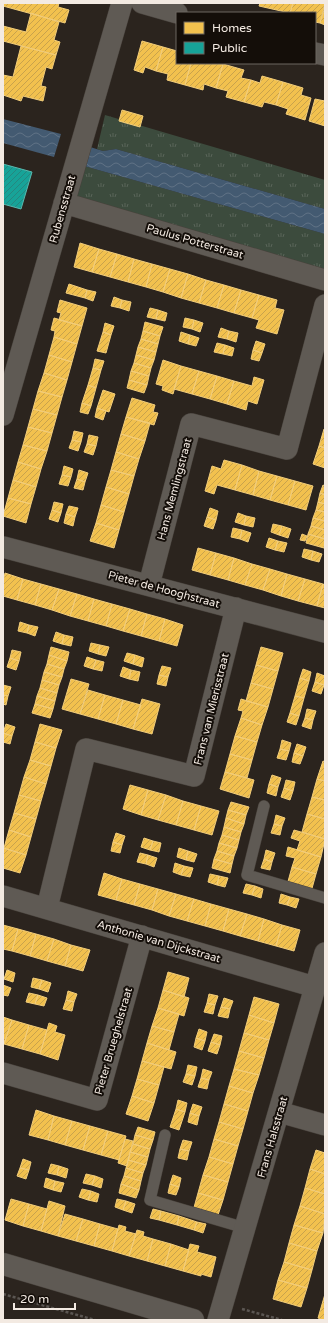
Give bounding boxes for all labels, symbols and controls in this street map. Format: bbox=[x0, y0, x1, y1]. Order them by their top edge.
legend bbox=[176, 12, 316, 64]
text: Homes bbox=[212, 21, 252, 35]
text: Public bbox=[212, 41, 247, 55]
street label: Rubensstraat bbox=[47, 174, 78, 244]
street label: Paulus Potterstraat bbox=[145, 221, 245, 262]
street label: Hans Memlingstraat bbox=[155, 437, 194, 542]
street label: Pieter de Hooghstraat bbox=[107, 568, 221, 611]
street label: Frans van Mierisstraat bbox=[191, 652, 232, 766]
street label: Anthonie van Dijckstraat bbox=[96, 918, 222, 965]
street label: Pieter Brueghelstraat bbox=[92, 986, 135, 1096]
street label: Frans Halsstraat bbox=[255, 1095, 290, 1179]
scale bar bbox=[14, 1285, 75, 1311]
text: 20 m bbox=[20, 1292, 49, 1306]

